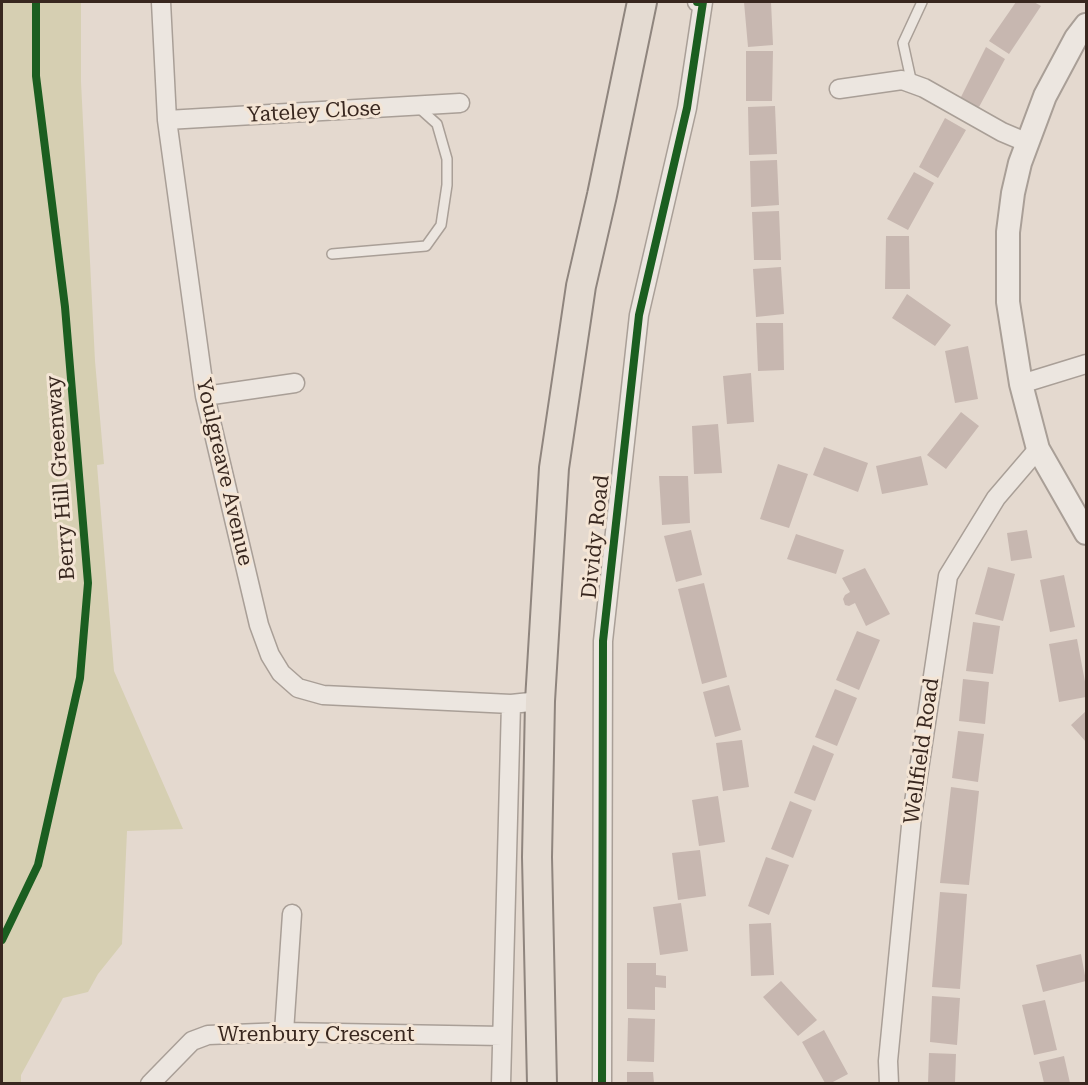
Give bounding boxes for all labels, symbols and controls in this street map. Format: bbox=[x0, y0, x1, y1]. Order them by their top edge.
street label: Yateley Close bbox=[246, 96, 382, 128]
street label: Berry Hill Greenway bbox=[41, 375, 81, 581]
street label: Youlgreave Avenue bbox=[190, 376, 258, 568]
street label: Dividy Road bbox=[577, 474, 615, 600]
street label: Wellfield Road bbox=[899, 676, 945, 826]
street label: Wrenbury Crescent bbox=[217, 1022, 415, 1048]

